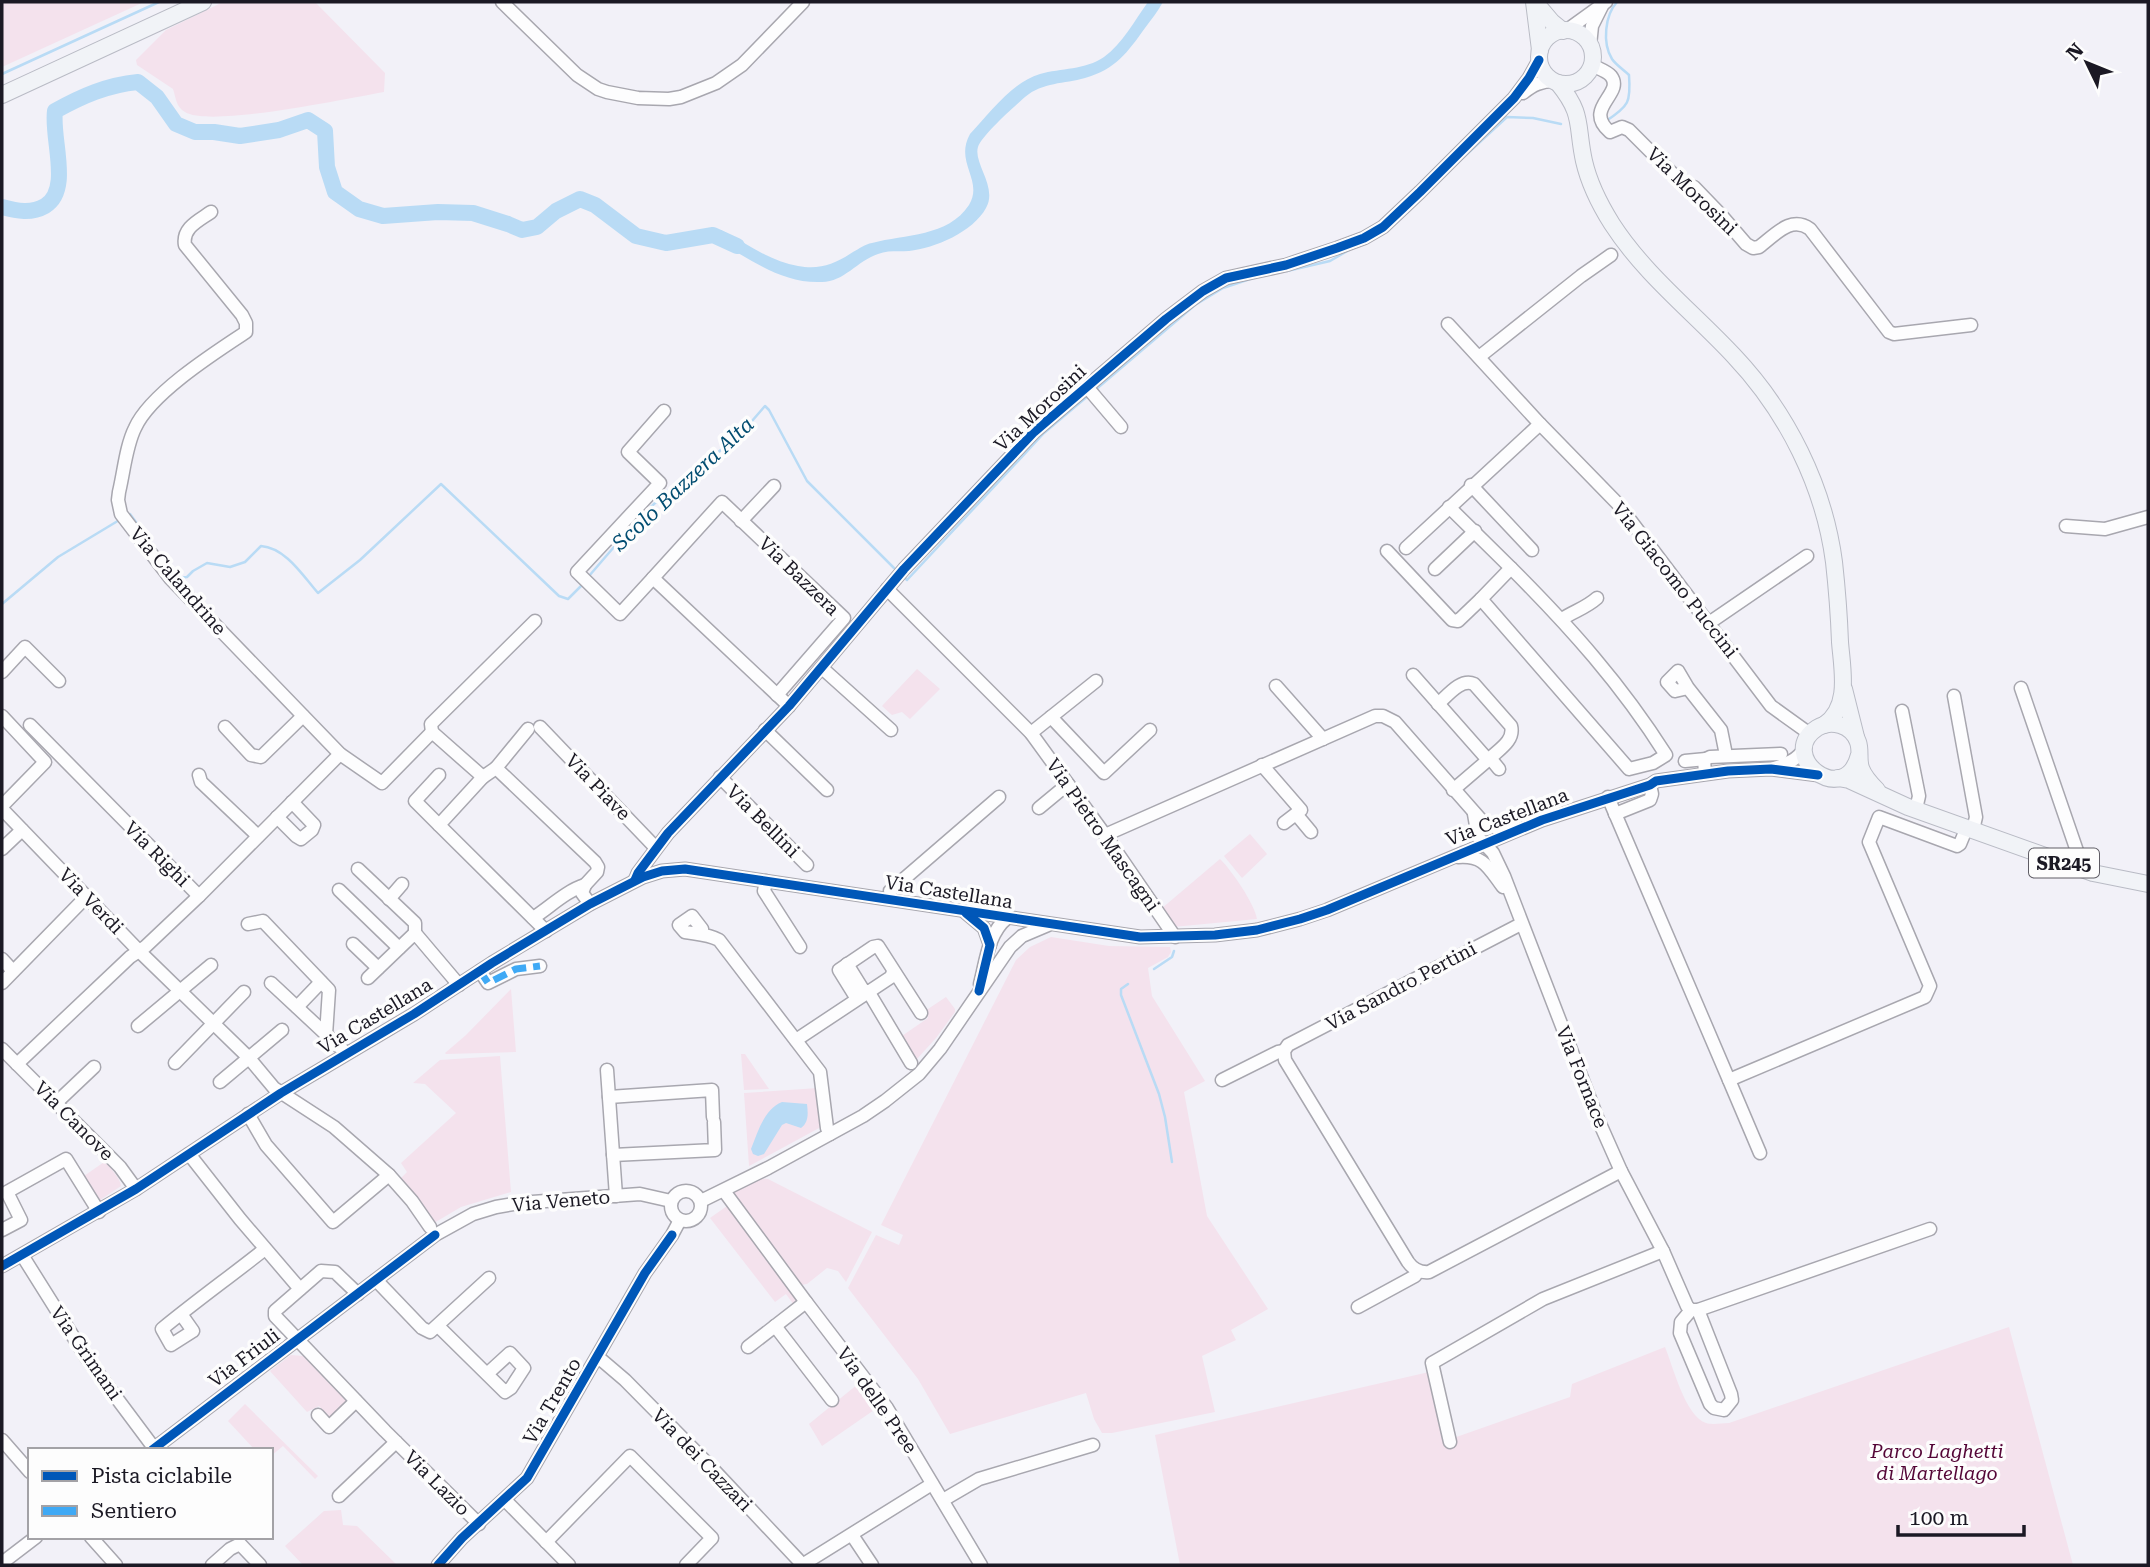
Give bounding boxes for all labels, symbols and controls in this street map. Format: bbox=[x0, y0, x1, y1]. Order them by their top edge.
north arrow bbox=[2052, 28, 2122, 98]
text: N bbox=[2062, 38, 2089, 65]
street label: Via Morosini bbox=[1642, 142, 1742, 240]
street label: Via Morosini bbox=[989, 360, 1091, 456]
water label: Scolo Bazzera Alta bbox=[607, 412, 759, 556]
street label: Via Giacomo Puccini bbox=[1607, 498, 1743, 662]
street label: Via Calandrine bbox=[125, 522, 231, 640]
street label: Via Bazzera bbox=[754, 532, 845, 621]
street label: Via Piave bbox=[561, 749, 635, 825]
street label: Via Pietro Mascagni bbox=[1042, 754, 1164, 916]
street label: Via Bellini bbox=[722, 780, 804, 862]
street label: Via Castellana bbox=[1443, 783, 1572, 851]
street label: Via Righi bbox=[120, 817, 194, 891]
road number: SR245 bbox=[2029, 848, 2099, 878]
street label: Via Verdi bbox=[54, 863, 128, 939]
street label: Via Castellana bbox=[883, 871, 1015, 914]
street label: Via Sandro Pertini bbox=[1322, 937, 1480, 1035]
street label: Via Castellana bbox=[314, 973, 437, 1059]
street label: Via Fornace bbox=[1551, 1023, 1613, 1131]
street label: Via Canove bbox=[29, 1076, 119, 1166]
street label: Via Veneto bbox=[511, 1185, 611, 1217]
street label: Via Grimani bbox=[45, 1302, 127, 1404]
street label: Via Friuli bbox=[204, 1324, 284, 1392]
street label: Via delle Pree bbox=[832, 1342, 922, 1458]
street label: Via Trento bbox=[518, 1354, 586, 1448]
street label: Via dei Cazzari bbox=[647, 1404, 757, 1516]
park label: Parco Laghetti di Martellago bbox=[1870, 1440, 2004, 1485]
street label: Via Lazio bbox=[399, 1445, 475, 1521]
legend bbox=[28, 1448, 273, 1539]
text: Pista ciclabile bbox=[91, 1464, 232, 1488]
scale bar bbox=[1898, 1494, 2024, 1538]
text: Sentiero bbox=[91, 1499, 177, 1523]
text: 100 m bbox=[1909, 1506, 1969, 1530]

